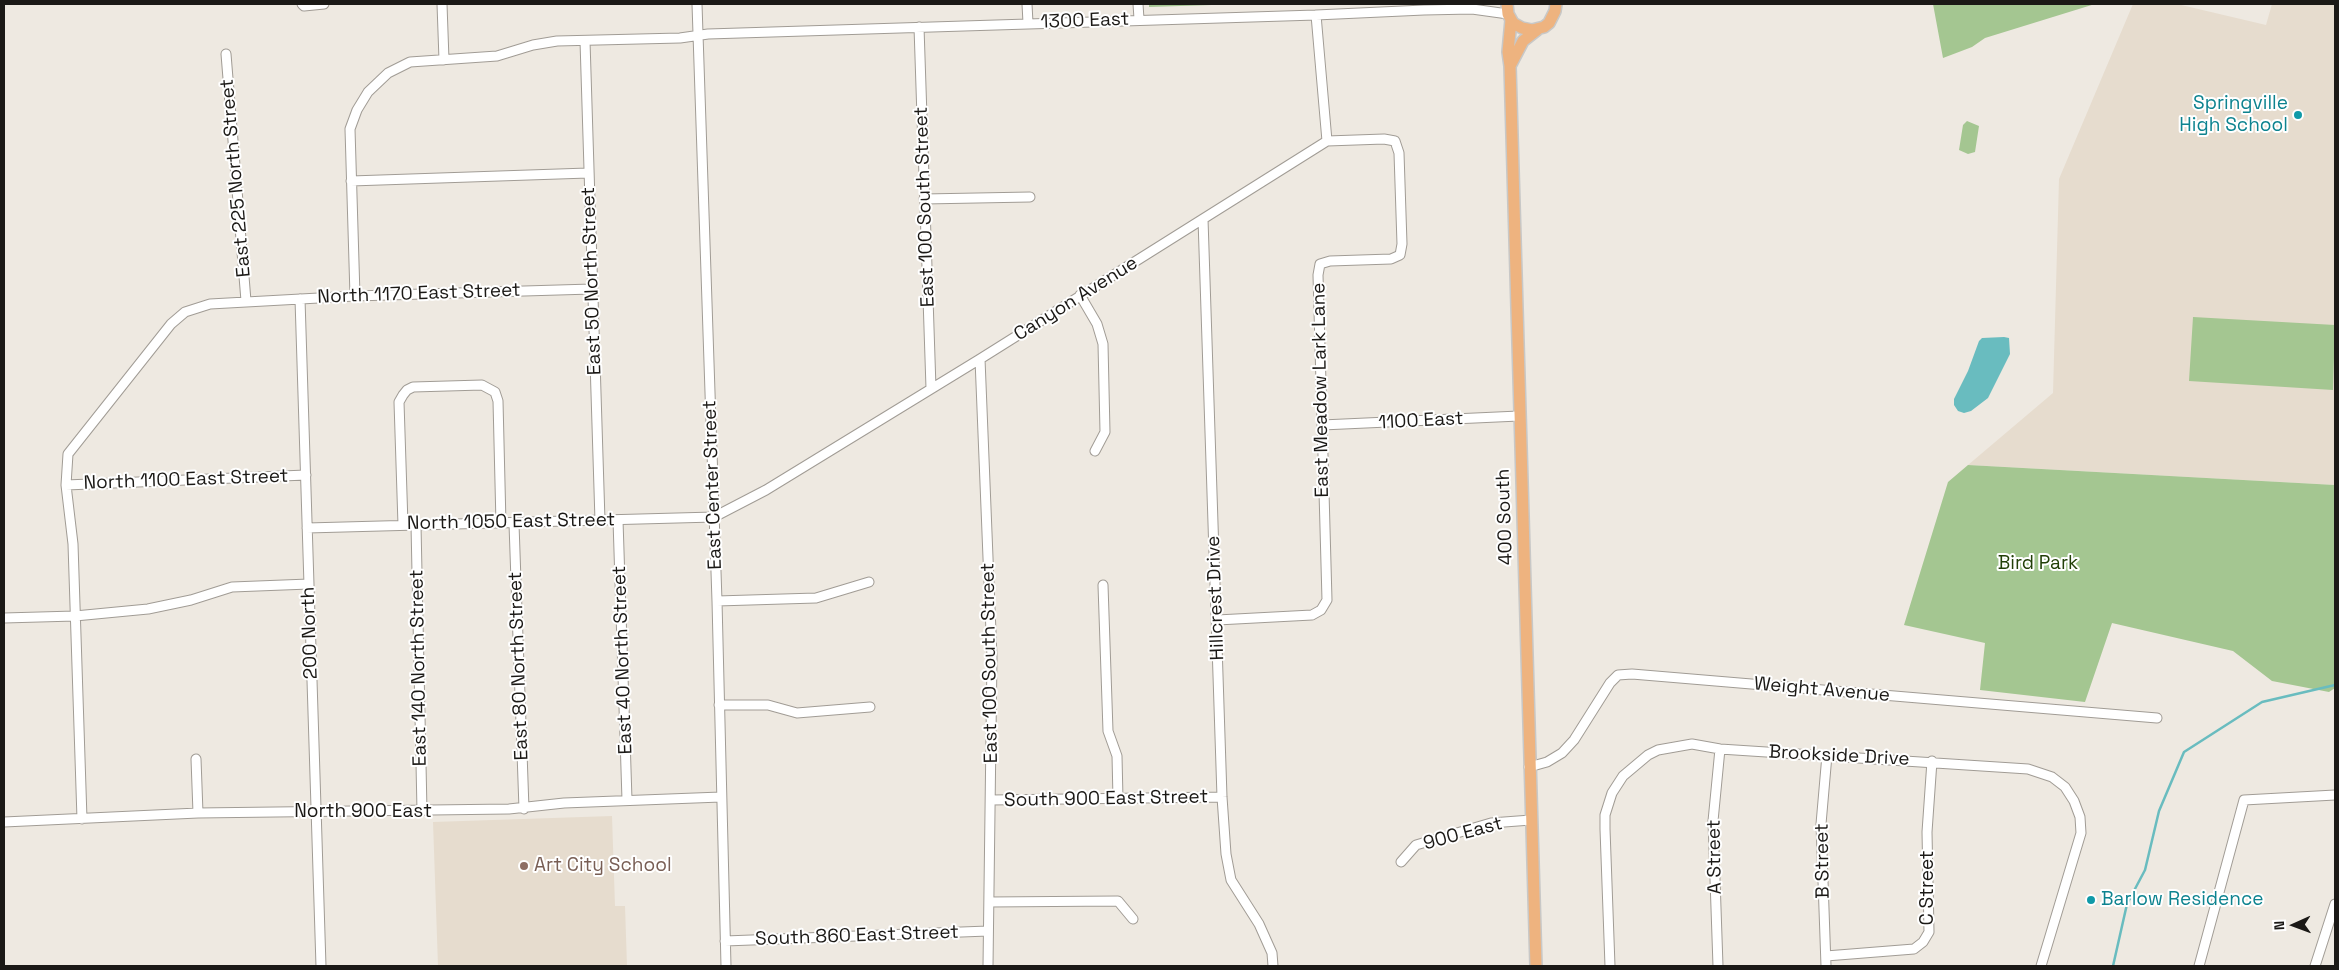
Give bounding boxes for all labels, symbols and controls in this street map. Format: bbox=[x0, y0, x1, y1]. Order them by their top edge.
street label: 1300 East bbox=[1040, 8, 1130, 34]
street label: East 225 North Street bbox=[216, 78, 256, 278]
place label: Springville High School bbox=[2179, 93, 2288, 137]
street label: East 100 South Street bbox=[910, 106, 940, 308]
marker: Springville High School bbox=[2292, 109, 2304, 121]
street label: East 50 North Street bbox=[577, 187, 607, 375]
street label: Canyon Avenue bbox=[1010, 252, 1142, 346]
street label: North 1170 East Street bbox=[317, 279, 521, 309]
street label: East Meadow Lark Lane bbox=[1308, 282, 1334, 498]
street label: East Center Street bbox=[699, 400, 727, 570]
street label: 1100 East bbox=[1378, 407, 1464, 435]
street label: North 1100 East Street bbox=[83, 465, 289, 495]
street label: 400 South bbox=[1492, 468, 1518, 566]
street label: North 1050 East Street bbox=[407, 509, 615, 535]
street label: Hillcrest Drive bbox=[1202, 535, 1230, 661]
park label: Bird Park bbox=[1998, 553, 2078, 575]
street label: East 100 South Street bbox=[977, 563, 1003, 763]
street label: East 40 North Street bbox=[608, 565, 638, 755]
street label: East 140 North Street bbox=[406, 569, 432, 767]
street label: East 80 North Street bbox=[504, 571, 534, 761]
street label: 200 North bbox=[297, 586, 323, 680]
street label: Weight Avenue bbox=[1753, 673, 1891, 707]
street label: Brookside Drive bbox=[1768, 741, 1910, 771]
street label: South 900 East Street bbox=[1004, 786, 1208, 812]
street label: North 900 East bbox=[294, 801, 432, 823]
street label: 900 East bbox=[1421, 813, 1505, 855]
street label: A Street bbox=[1703, 819, 1727, 895]
street label: B Street bbox=[1811, 823, 1835, 899]
street label: C Street bbox=[1917, 850, 1939, 926]
place label: Art City School bbox=[534, 855, 672, 877]
marker: Art City School bbox=[518, 860, 530, 872]
place label: Barlow Residence bbox=[2101, 889, 2264, 911]
marker: Barlow Residence bbox=[2085, 894, 2097, 906]
north arrow bbox=[2269, 900, 2319, 950]
street label: South 860 East Street bbox=[755, 921, 959, 951]
text: N bbox=[2270, 921, 2288, 931]

